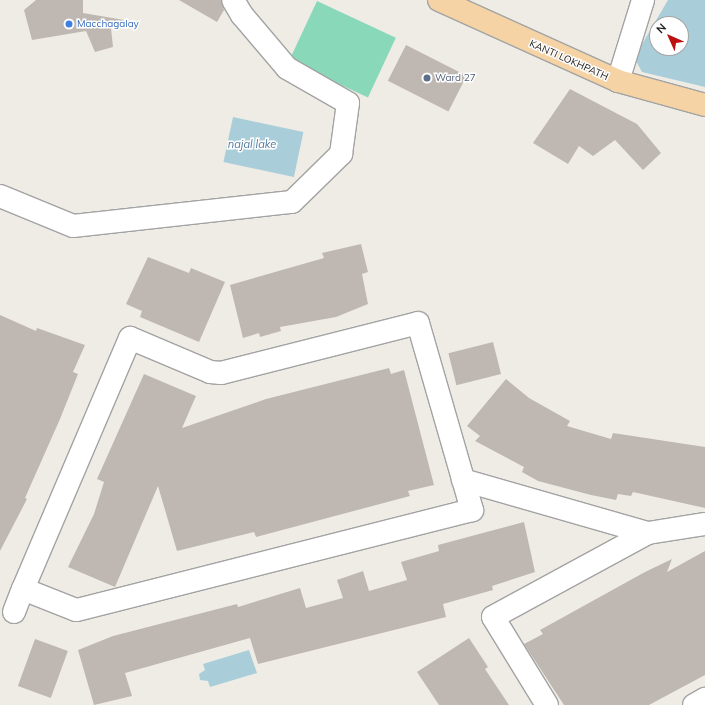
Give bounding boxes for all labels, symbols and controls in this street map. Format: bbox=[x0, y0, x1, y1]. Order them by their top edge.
north arrow bbox=[649, 16, 689, 56]
place label: Macchagalay bbox=[77, 18, 139, 30]
marker: Macchagalay bbox=[64, 19, 74, 29]
text: N bbox=[653, 20, 669, 36]
street label: KANTI LOKHPATH bbox=[528, 37, 610, 83]
place label: Ward 27 bbox=[435, 72, 476, 84]
marker: Ward 27 bbox=[422, 73, 432, 83]
water label: najal lake bbox=[228, 137, 276, 151]

